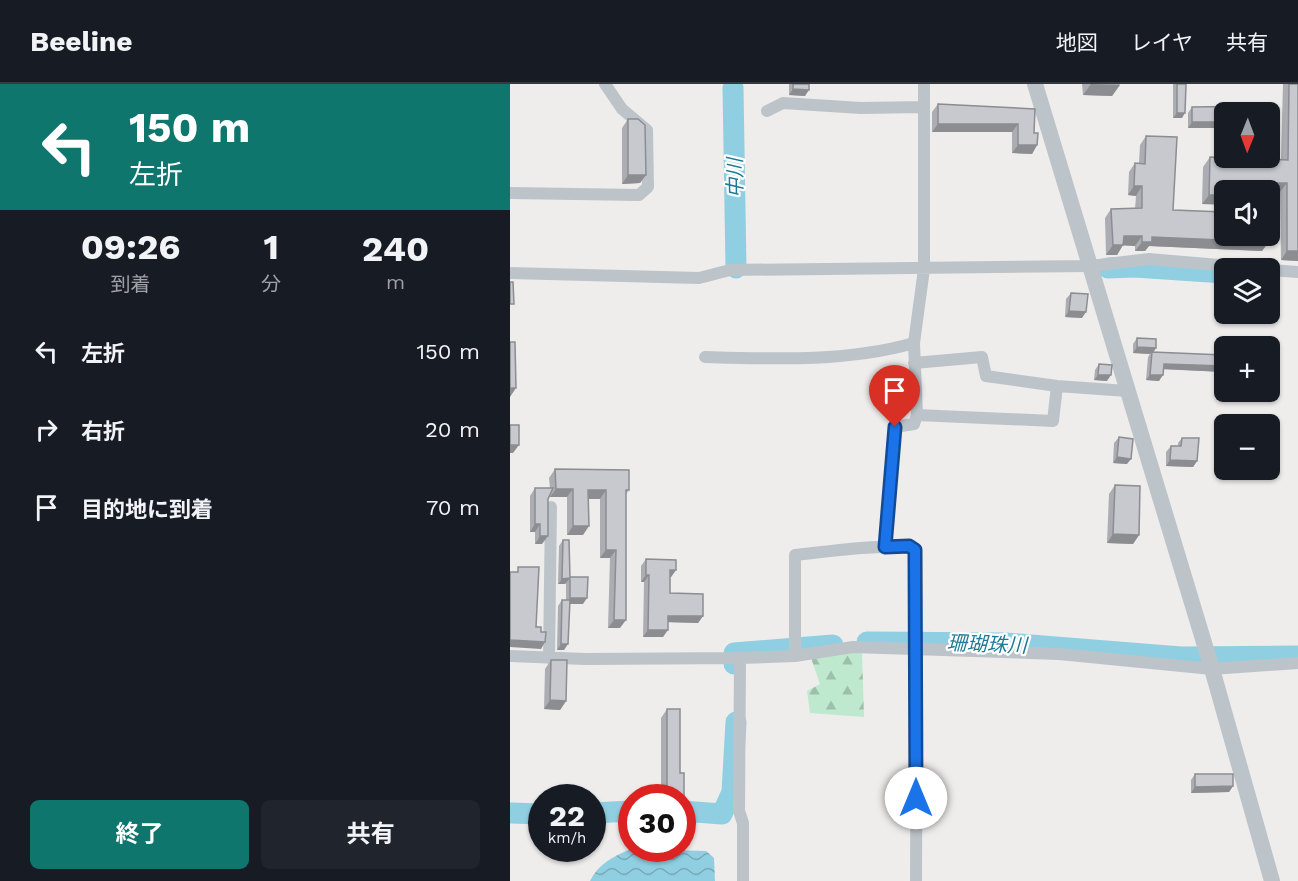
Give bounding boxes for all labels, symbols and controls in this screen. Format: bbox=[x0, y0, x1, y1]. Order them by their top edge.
text: Beeline bbox=[30, 25, 132, 58]
text: 地図 bbox=[1056, 30, 1098, 55]
text: レイヤ bbox=[1131, 30, 1193, 55]
text: 共有 bbox=[1226, 30, 1268, 55]
north arrow bbox=[1214, 102, 1280, 168]
map controls bbox=[1214, 102, 1280, 480]
text: 150 m bbox=[129, 103, 250, 152]
icon: left bbox=[30, 108, 108, 186]
water label: 中川 bbox=[723, 156, 747, 198]
text: 左折 bbox=[129, 159, 183, 191]
button: sound bbox=[1214, 180, 1280, 246]
text: 09:26 bbox=[81, 226, 181, 268]
text: 1 bbox=[263, 226, 279, 268]
text: 240 bbox=[362, 228, 429, 270]
button: layers bbox=[1214, 258, 1280, 324]
text: m bbox=[386, 270, 405, 294]
text: 到着 bbox=[111, 272, 151, 296]
text: 分 bbox=[261, 272, 281, 296]
icon: left bbox=[30, 335, 63, 368]
button: + bbox=[1214, 336, 1280, 402]
text: 150 m bbox=[416, 339, 480, 364]
text: 左折 bbox=[81, 341, 125, 366]
pin bbox=[869, 365, 920, 427]
icon: arrive bbox=[878, 374, 911, 407]
icon: right bbox=[30, 413, 63, 446]
button: − bbox=[1214, 414, 1280, 480]
text: 20 m bbox=[425, 417, 480, 442]
text: 右折 bbox=[81, 419, 125, 444]
icon: arrive bbox=[30, 491, 63, 524]
text: 70 m bbox=[426, 495, 480, 520]
text: 目的地に到着 bbox=[81, 497, 213, 522]
water label: 珊瑚珠川 bbox=[947, 631, 1029, 657]
position arrow bbox=[884, 766, 948, 830]
speed limit sign: 30 bbox=[618, 784, 696, 862]
text: 22 bbox=[549, 798, 585, 833]
button: 終了 bbox=[30, 800, 249, 869]
button: 共有 bbox=[261, 800, 480, 869]
text: km/h bbox=[548, 829, 586, 847]

